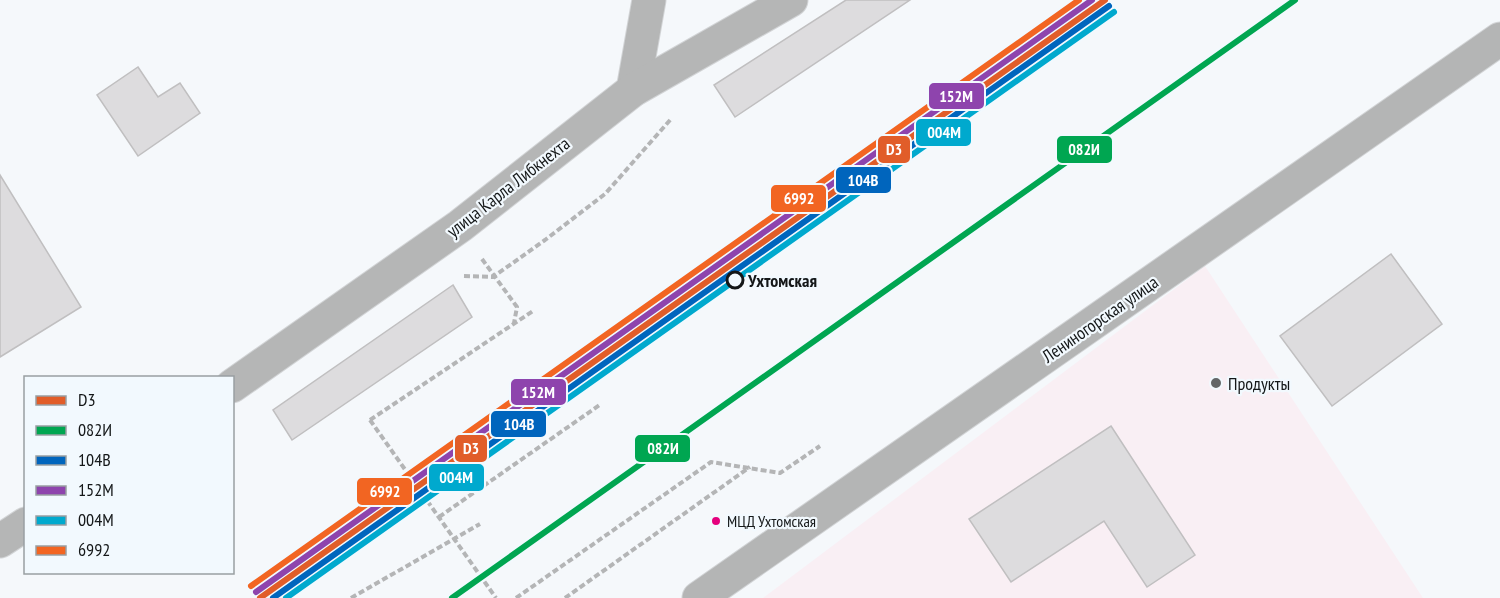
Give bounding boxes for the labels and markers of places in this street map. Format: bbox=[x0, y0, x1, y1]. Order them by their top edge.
place label: Ухтомская bbox=[747, 269, 817, 292]
marker: Ухтомская bbox=[726, 271, 744, 289]
place label: Продукты bbox=[1228, 372, 1290, 395]
marker: Продукты bbox=[1209, 376, 1223, 390]
place label: МЦД Ухтомская bbox=[727, 511, 816, 531]
marker: МЦД Ухтомская bbox=[710, 515, 722, 527]

